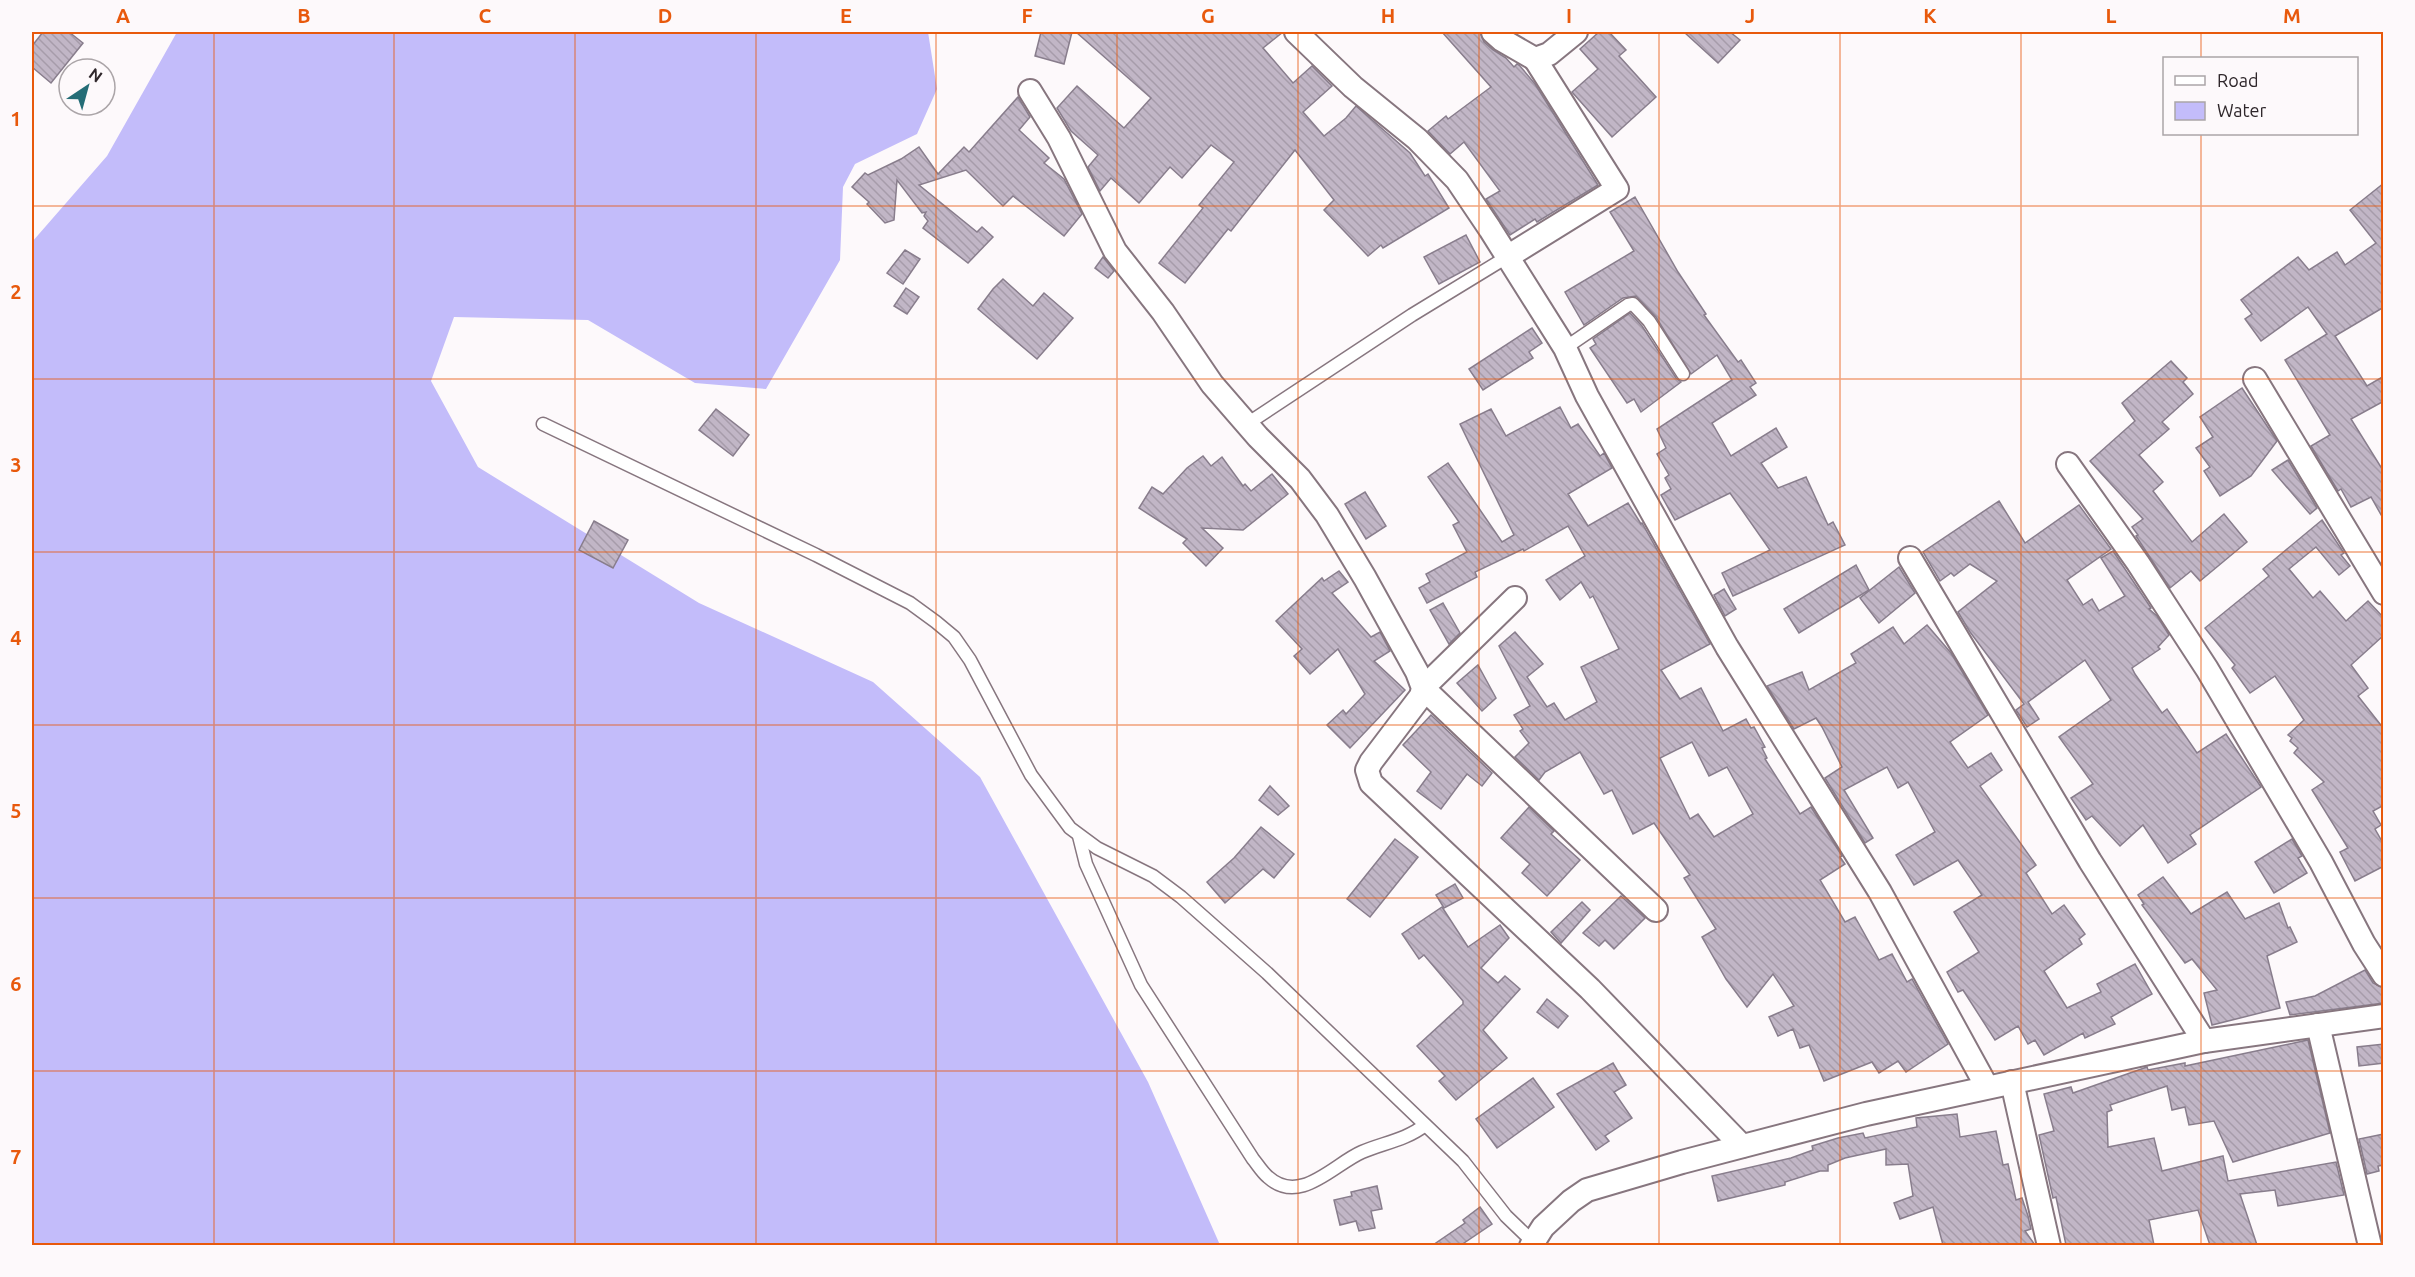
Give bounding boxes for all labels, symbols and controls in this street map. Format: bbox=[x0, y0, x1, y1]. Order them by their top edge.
text: A bbox=[116, 4, 130, 27]
text: B bbox=[297, 4, 311, 27]
text: C bbox=[479, 4, 492, 27]
text: D bbox=[658, 4, 672, 27]
text: E bbox=[840, 4, 852, 27]
text: F bbox=[1021, 4, 1033, 27]
text: G bbox=[1201, 4, 1215, 27]
text: H bbox=[1381, 4, 1395, 27]
text: I bbox=[1566, 4, 1572, 27]
text: J bbox=[1745, 4, 1755, 27]
text: K bbox=[1923, 4, 1937, 27]
text: L bbox=[2106, 4, 2117, 27]
text: M bbox=[2283, 4, 2301, 27]
north arrow bbox=[57, 57, 117, 117]
legend bbox=[2163, 57, 2358, 135]
text: N bbox=[86, 64, 106, 86]
text: Road bbox=[2217, 70, 2259, 90]
text: Water bbox=[2217, 100, 2267, 120]
text: 1 bbox=[10, 107, 22, 130]
text: 2 bbox=[10, 280, 22, 303]
text: 3 bbox=[10, 453, 22, 476]
text: 4 bbox=[10, 626, 22, 649]
text: 5 bbox=[10, 799, 22, 822]
text: 6 bbox=[10, 972, 22, 995]
text: 7 bbox=[10, 1145, 22, 1168]

